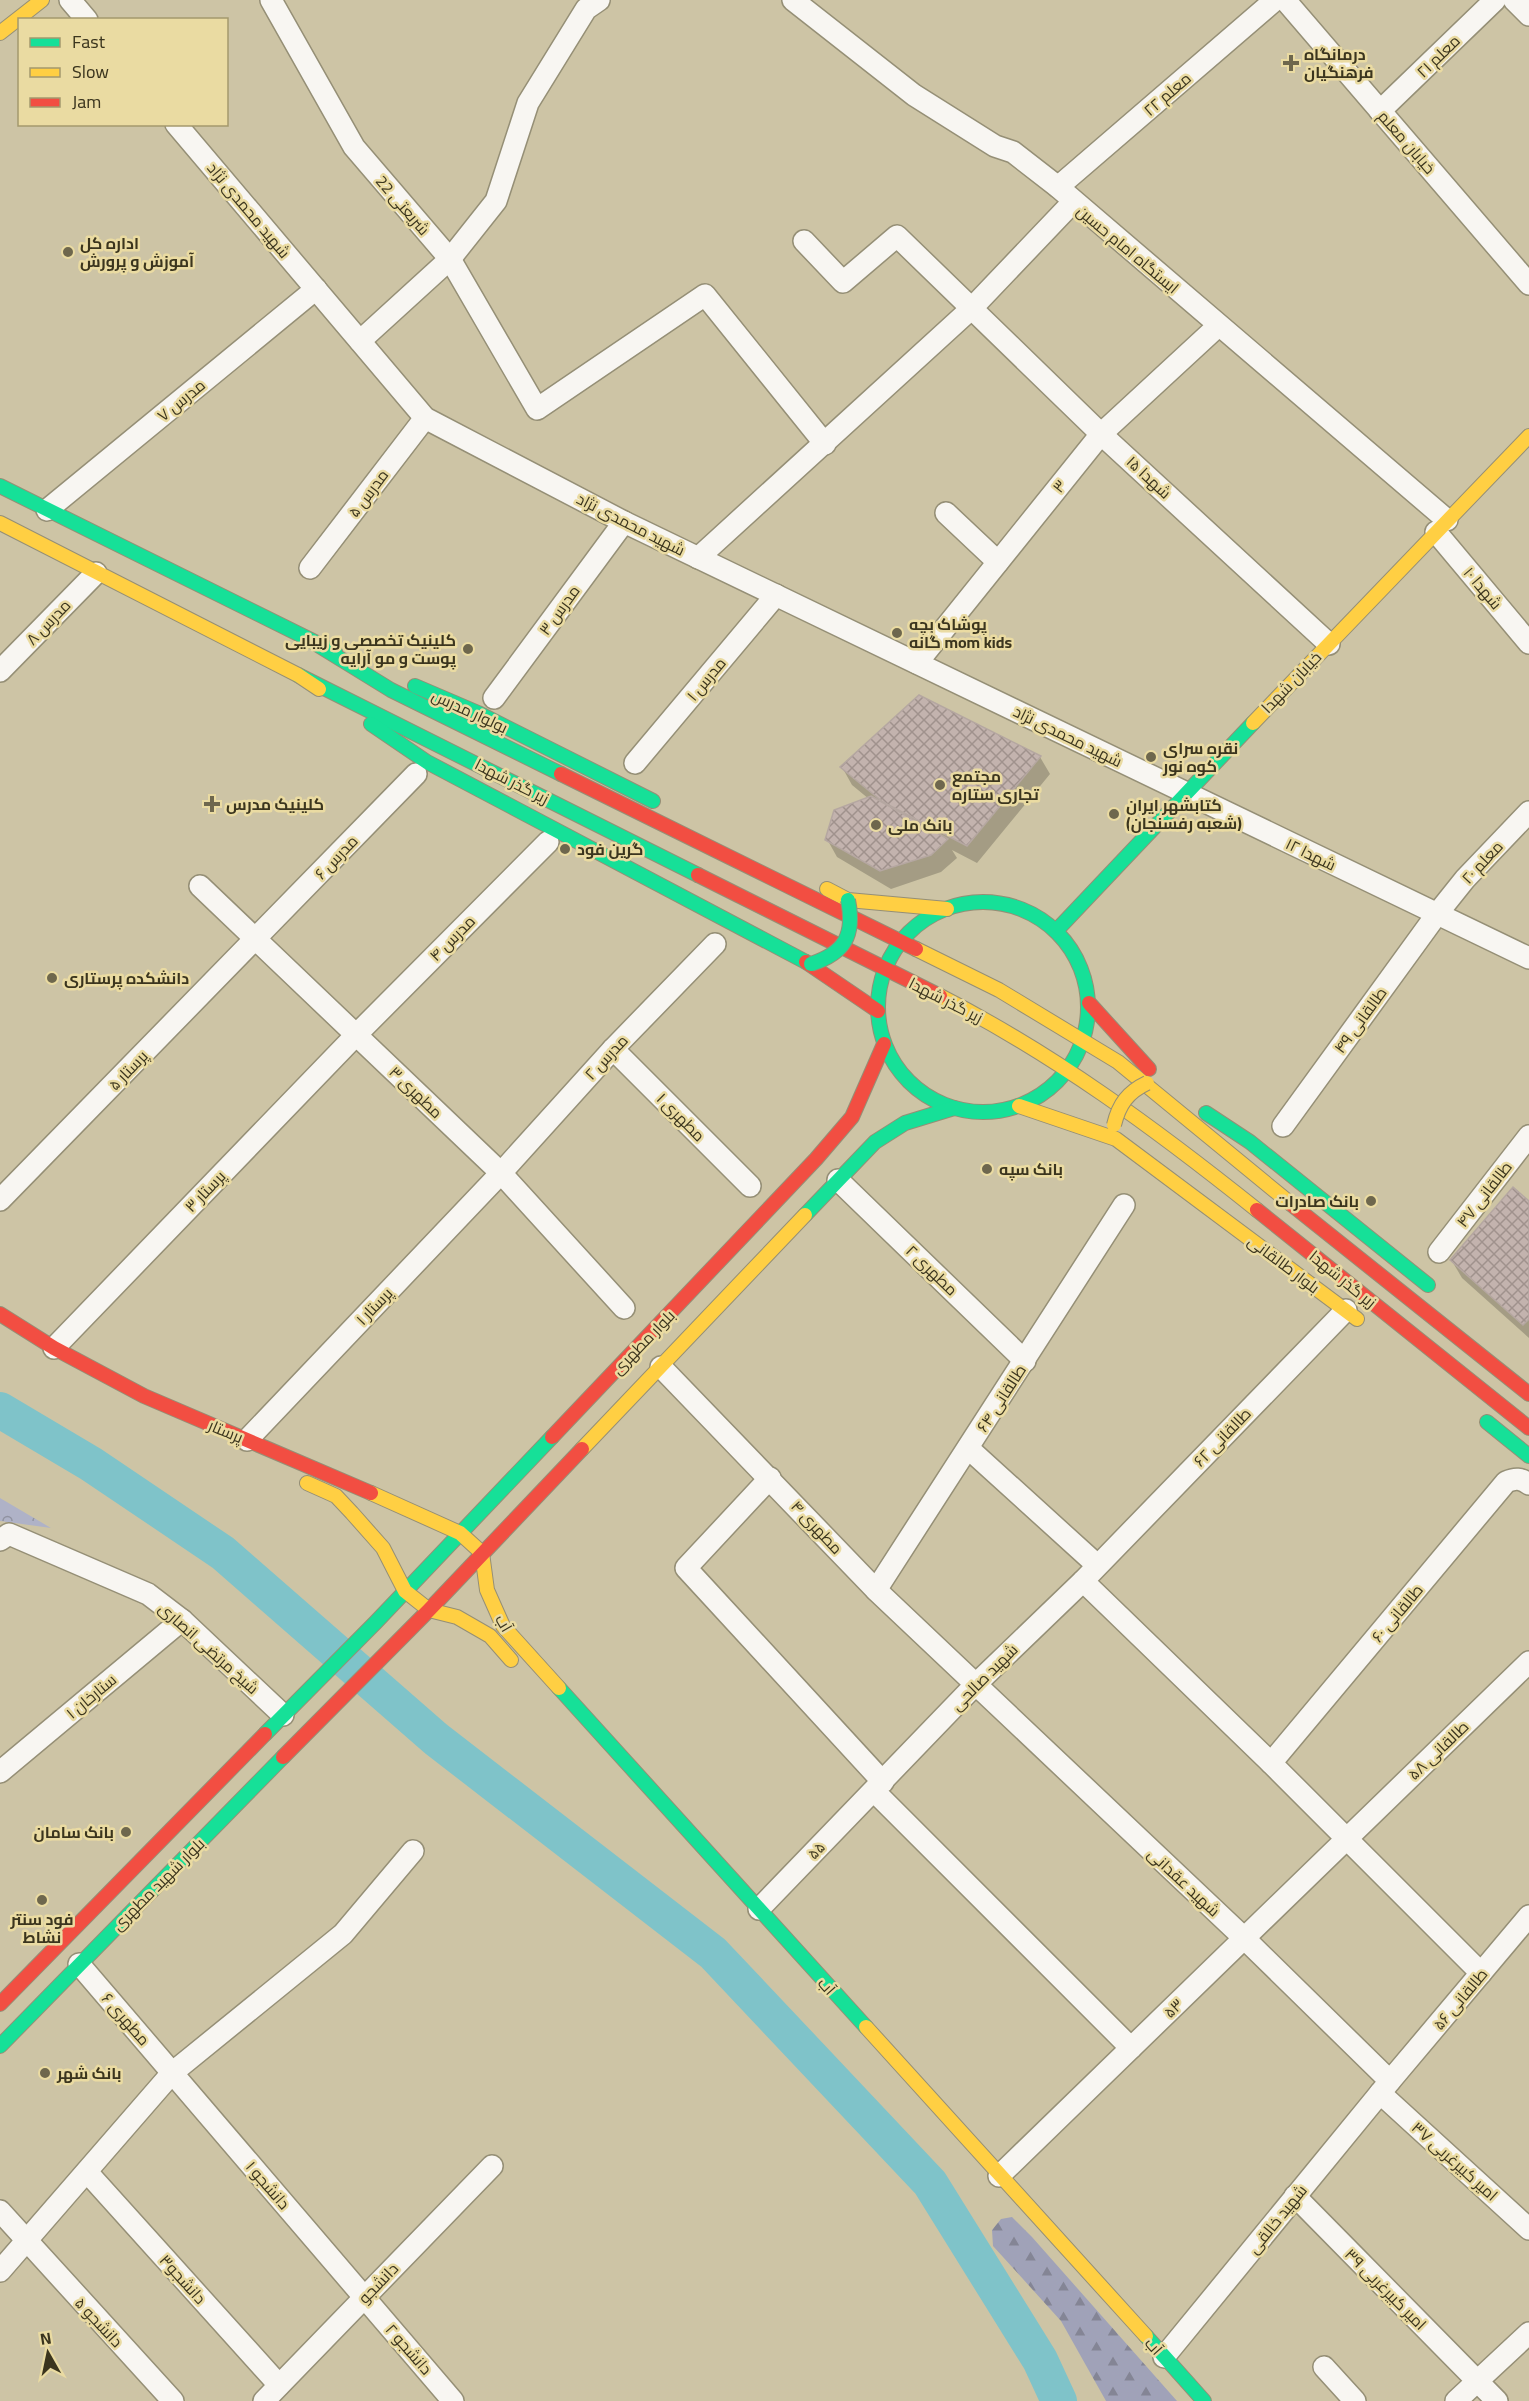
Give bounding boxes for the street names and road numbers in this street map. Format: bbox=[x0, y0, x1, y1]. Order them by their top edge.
street label: معلم ۲۱ bbox=[1409, 27, 1467, 85]
street label: معلم ۲۲ bbox=[1136, 64, 1198, 124]
street label: خیابان معلم bbox=[1370, 103, 1444, 181]
street label: شهید محمدی نژاد bbox=[199, 155, 299, 265]
street label: شریعتی 22 bbox=[368, 168, 438, 242]
street label: ایستگاه امام حسین bbox=[1070, 197, 1186, 301]
street label: مدرس ۷ bbox=[150, 371, 212, 429]
street label: شهدا ۱۵ bbox=[1119, 448, 1179, 506]
street label: مدرس ۵ bbox=[340, 462, 396, 524]
street label: ۳ bbox=[1044, 472, 1074, 500]
street label: شهید محمدی نژاد bbox=[571, 484, 691, 564]
street label: شهدا ۱۰ bbox=[1456, 560, 1510, 616]
street label: مدرس ۳ bbox=[530, 578, 588, 642]
street label: مدرس ۸ bbox=[18, 591, 78, 653]
street label: خیابان شهدا bbox=[1253, 643, 1329, 721]
street label: مدرس ۱ bbox=[678, 650, 734, 708]
street label: بولوار مدرس bbox=[427, 680, 513, 742]
street label: شهید محمدی نژاد bbox=[1008, 696, 1128, 776]
street label: زیر گذر شهدا bbox=[469, 749, 555, 813]
street label: مدرس ۶ bbox=[307, 827, 365, 887]
street label: ۱۲ شهدا bbox=[1280, 829, 1342, 879]
street label: معلم ۲۰ bbox=[1453, 833, 1511, 891]
street label: مدرس ۴ bbox=[421, 907, 483, 969]
street label: زیر گذر شهدا bbox=[903, 968, 989, 1032]
street label: طالقانی ۴۹ bbox=[1325, 980, 1395, 1060]
street label: مدرس ۲ bbox=[576, 1027, 636, 1087]
street label: پرستار ۵ bbox=[100, 1042, 156, 1098]
street label: مطهری ۳ bbox=[382, 1058, 450, 1126]
street label: مطهری ۱ bbox=[649, 1085, 713, 1149]
street label: طالقانی ۴۷ bbox=[1448, 1154, 1520, 1234]
street label: پرستار ۳ bbox=[177, 1162, 234, 1220]
street label: بلوار طالقانی bbox=[1241, 1226, 1327, 1302]
street label: مطهری ۲ bbox=[899, 1237, 965, 1303]
street label: زیر گذر شهدا bbox=[1302, 1242, 1384, 1316]
street label: پرستار ۱ bbox=[348, 1279, 401, 1332]
street label: بلوار مطهری bbox=[604, 1302, 682, 1382]
street label: طالقانی ۶۴ bbox=[968, 1358, 1034, 1438]
street label: طالقانی ۶۲ bbox=[1186, 1400, 1258, 1474]
street label: پرستار bbox=[203, 1410, 249, 1452]
street label: مطهری ۴ bbox=[783, 1493, 851, 1561]
street label: طالقانی ۶۰ bbox=[1363, 1577, 1431, 1649]
street label: شیخ مرتضی انصاری bbox=[152, 1594, 266, 1702]
street label: آب bbox=[487, 1608, 522, 1639]
street label: شهید صالحی bbox=[943, 1636, 1025, 1718]
street label: ستارخان ۱ bbox=[59, 1665, 123, 1727]
street label: طالقانی ۵۸ bbox=[1400, 1713, 1476, 1787]
street label: بلوار شهید مطهری bbox=[104, 1830, 212, 1938]
street label: ۵۵ bbox=[799, 1833, 833, 1867]
street label: شهید عقدانی bbox=[1140, 1840, 1228, 1924]
street label: طالقانی ۵۶ bbox=[1425, 1961, 1495, 2037]
street label: آب bbox=[810, 1970, 844, 2003]
street label: مطهری ۶ bbox=[94, 1985, 158, 2053]
street label: ۵۳ bbox=[1156, 1990, 1190, 2026]
street label: امیر کبیرغربی ۳۷ bbox=[1405, 2113, 1505, 2209]
street label: دانشجو ۱ bbox=[238, 2153, 298, 2217]
street label: شهید خالقی bbox=[1239, 2177, 1315, 2261]
street label: امیر کبیرغربی ۳۹ bbox=[1338, 2241, 1434, 2337]
street label: دانشجو۳ bbox=[152, 2247, 214, 2311]
street label: دانشجو bbox=[350, 2255, 406, 2311]
street label: دانشجو ۵ bbox=[67, 2289, 131, 2355]
street label: دانشجو ۲ bbox=[378, 2316, 440, 2382]
street label: آب bbox=[1137, 2330, 1171, 2363]

